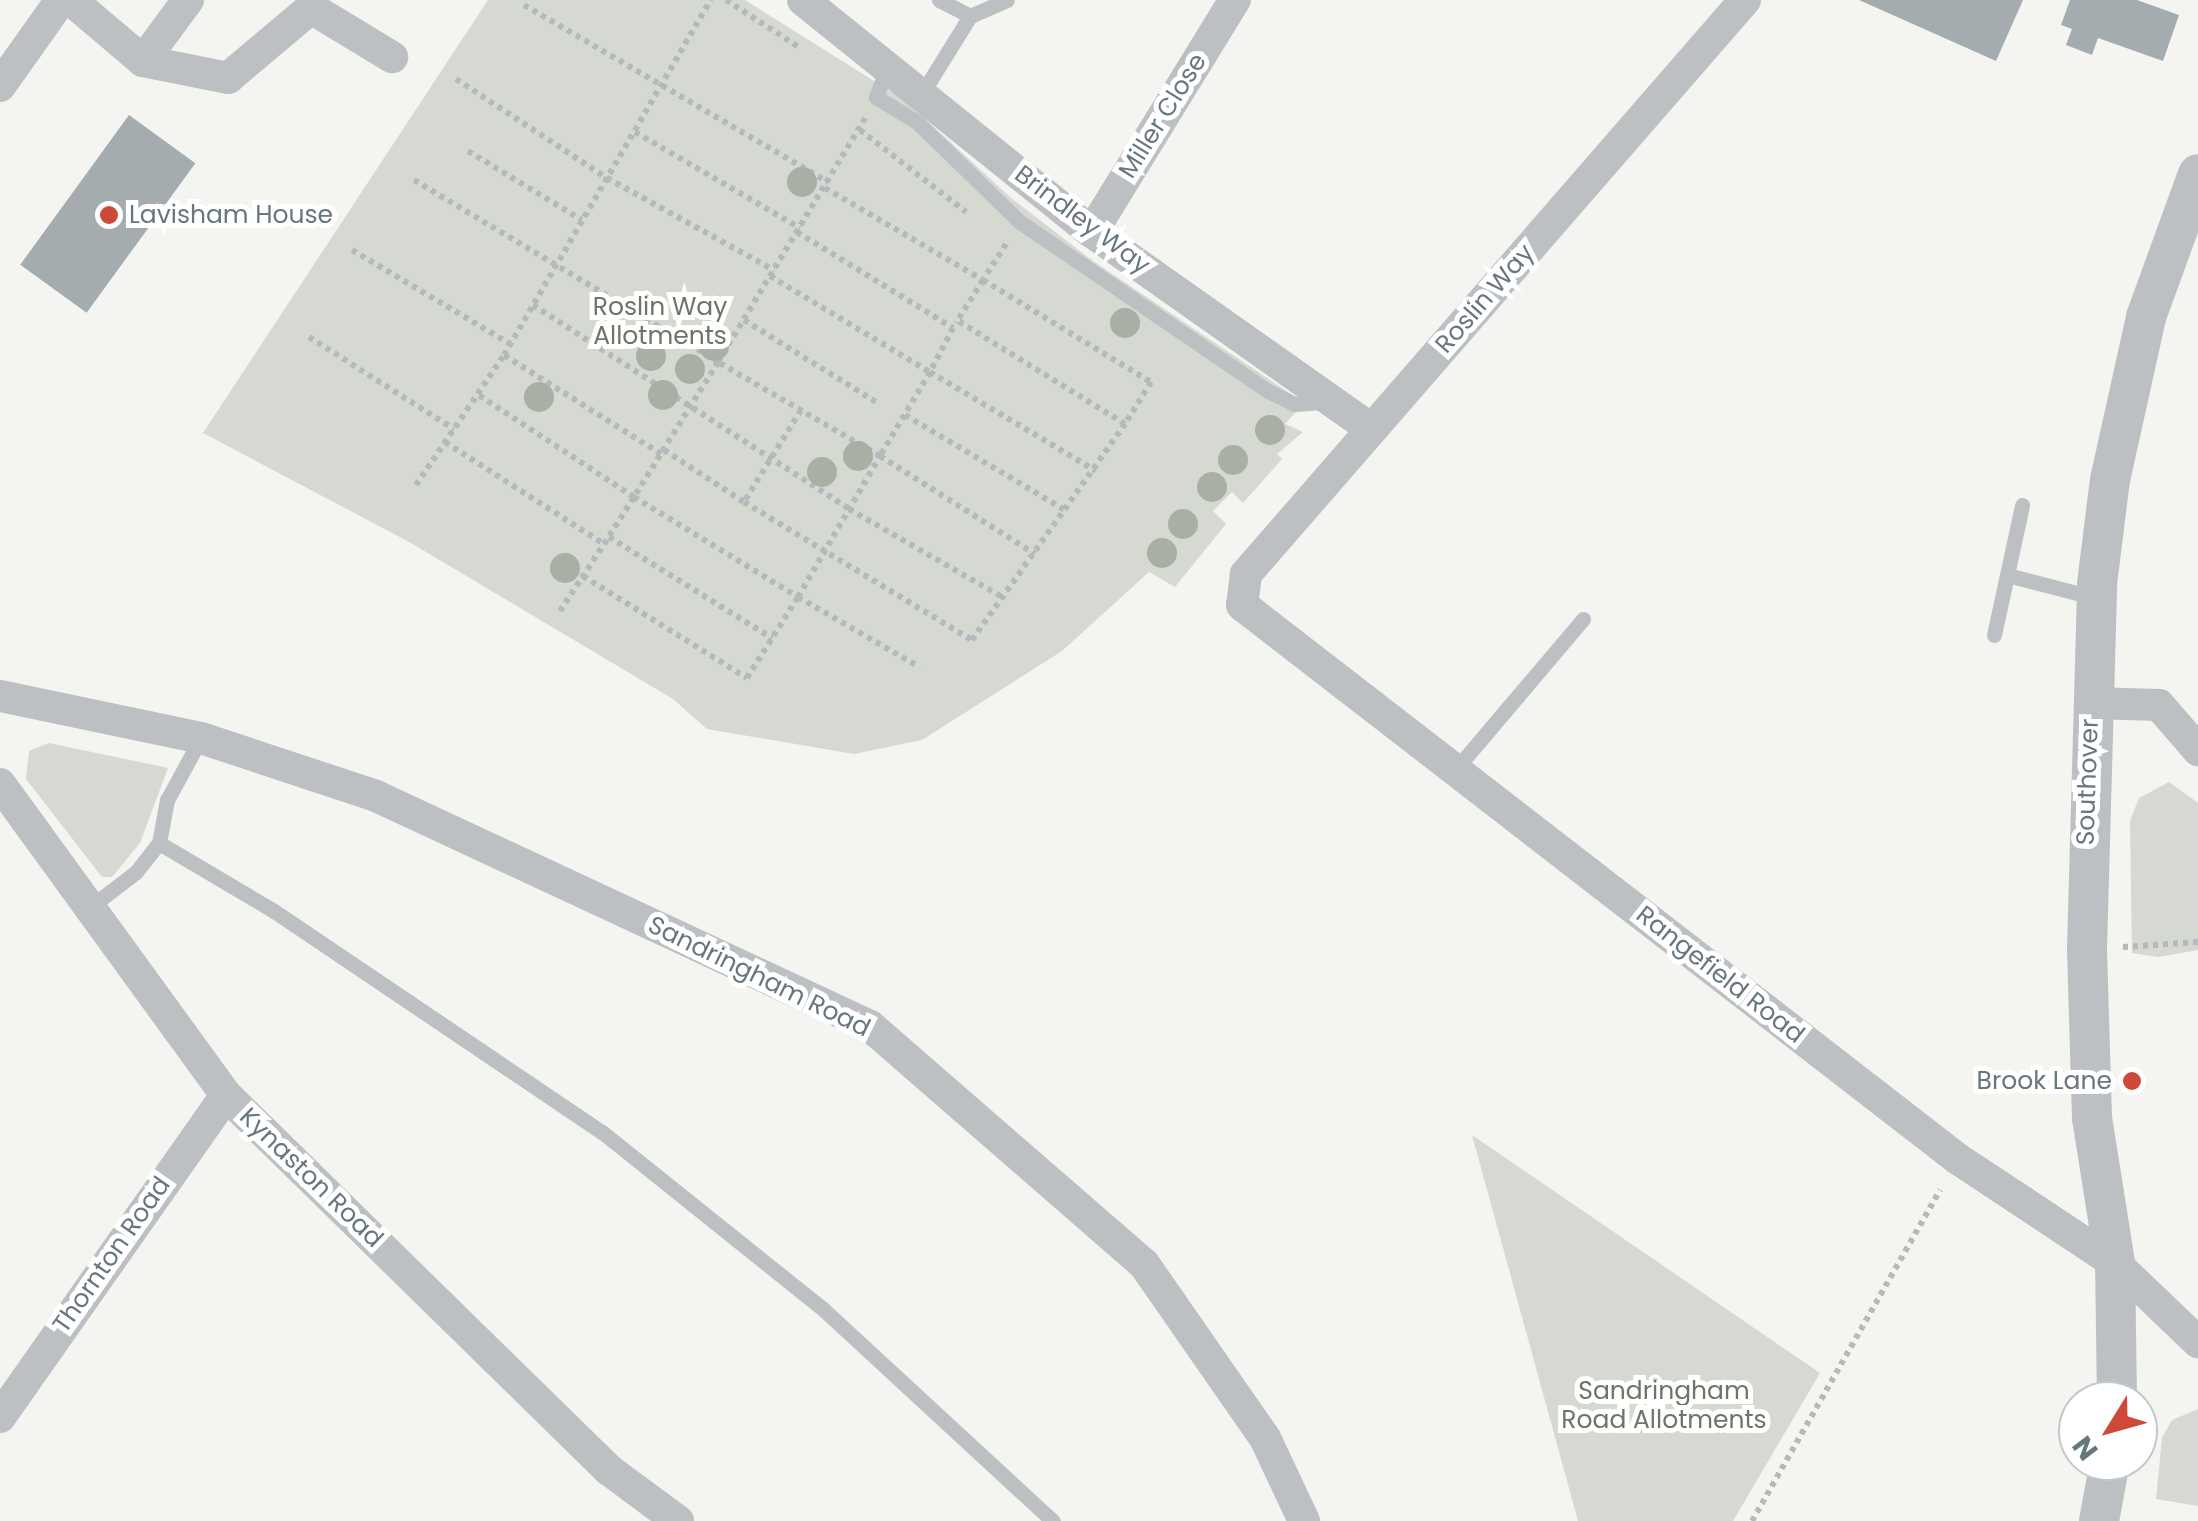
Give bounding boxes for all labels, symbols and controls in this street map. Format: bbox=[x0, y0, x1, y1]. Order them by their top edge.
street label: Miller Close bbox=[1113, 48, 1213, 184]
street label: Brindley Way bbox=[1008, 159, 1156, 281]
place label: Lavisham House bbox=[129, 200, 333, 230]
marker: Lavisham House bbox=[98, 204, 120, 226]
street label: Roslin Way bbox=[1430, 238, 1540, 360]
park label: Roslin Way Allotments bbox=[593, 293, 727, 352]
street label: Southover bbox=[2071, 718, 2105, 846]
street label: Rangefield Road bbox=[1630, 900, 1810, 1050]
street label: Sandringham Road bbox=[643, 910, 875, 1044]
place label: Brook Lane bbox=[1977, 1066, 2112, 1096]
marker: Brook Lane bbox=[2121, 1070, 2143, 1092]
street label: Kynaston Road bbox=[233, 1102, 389, 1254]
street label: Thornton Road bbox=[47, 1171, 177, 1339]
park label: Sandringham Road Allotments bbox=[1561, 1377, 1767, 1436]
north arrow bbox=[2058, 1381, 2158, 1481]
text: N bbox=[2063, 1428, 2107, 1468]

